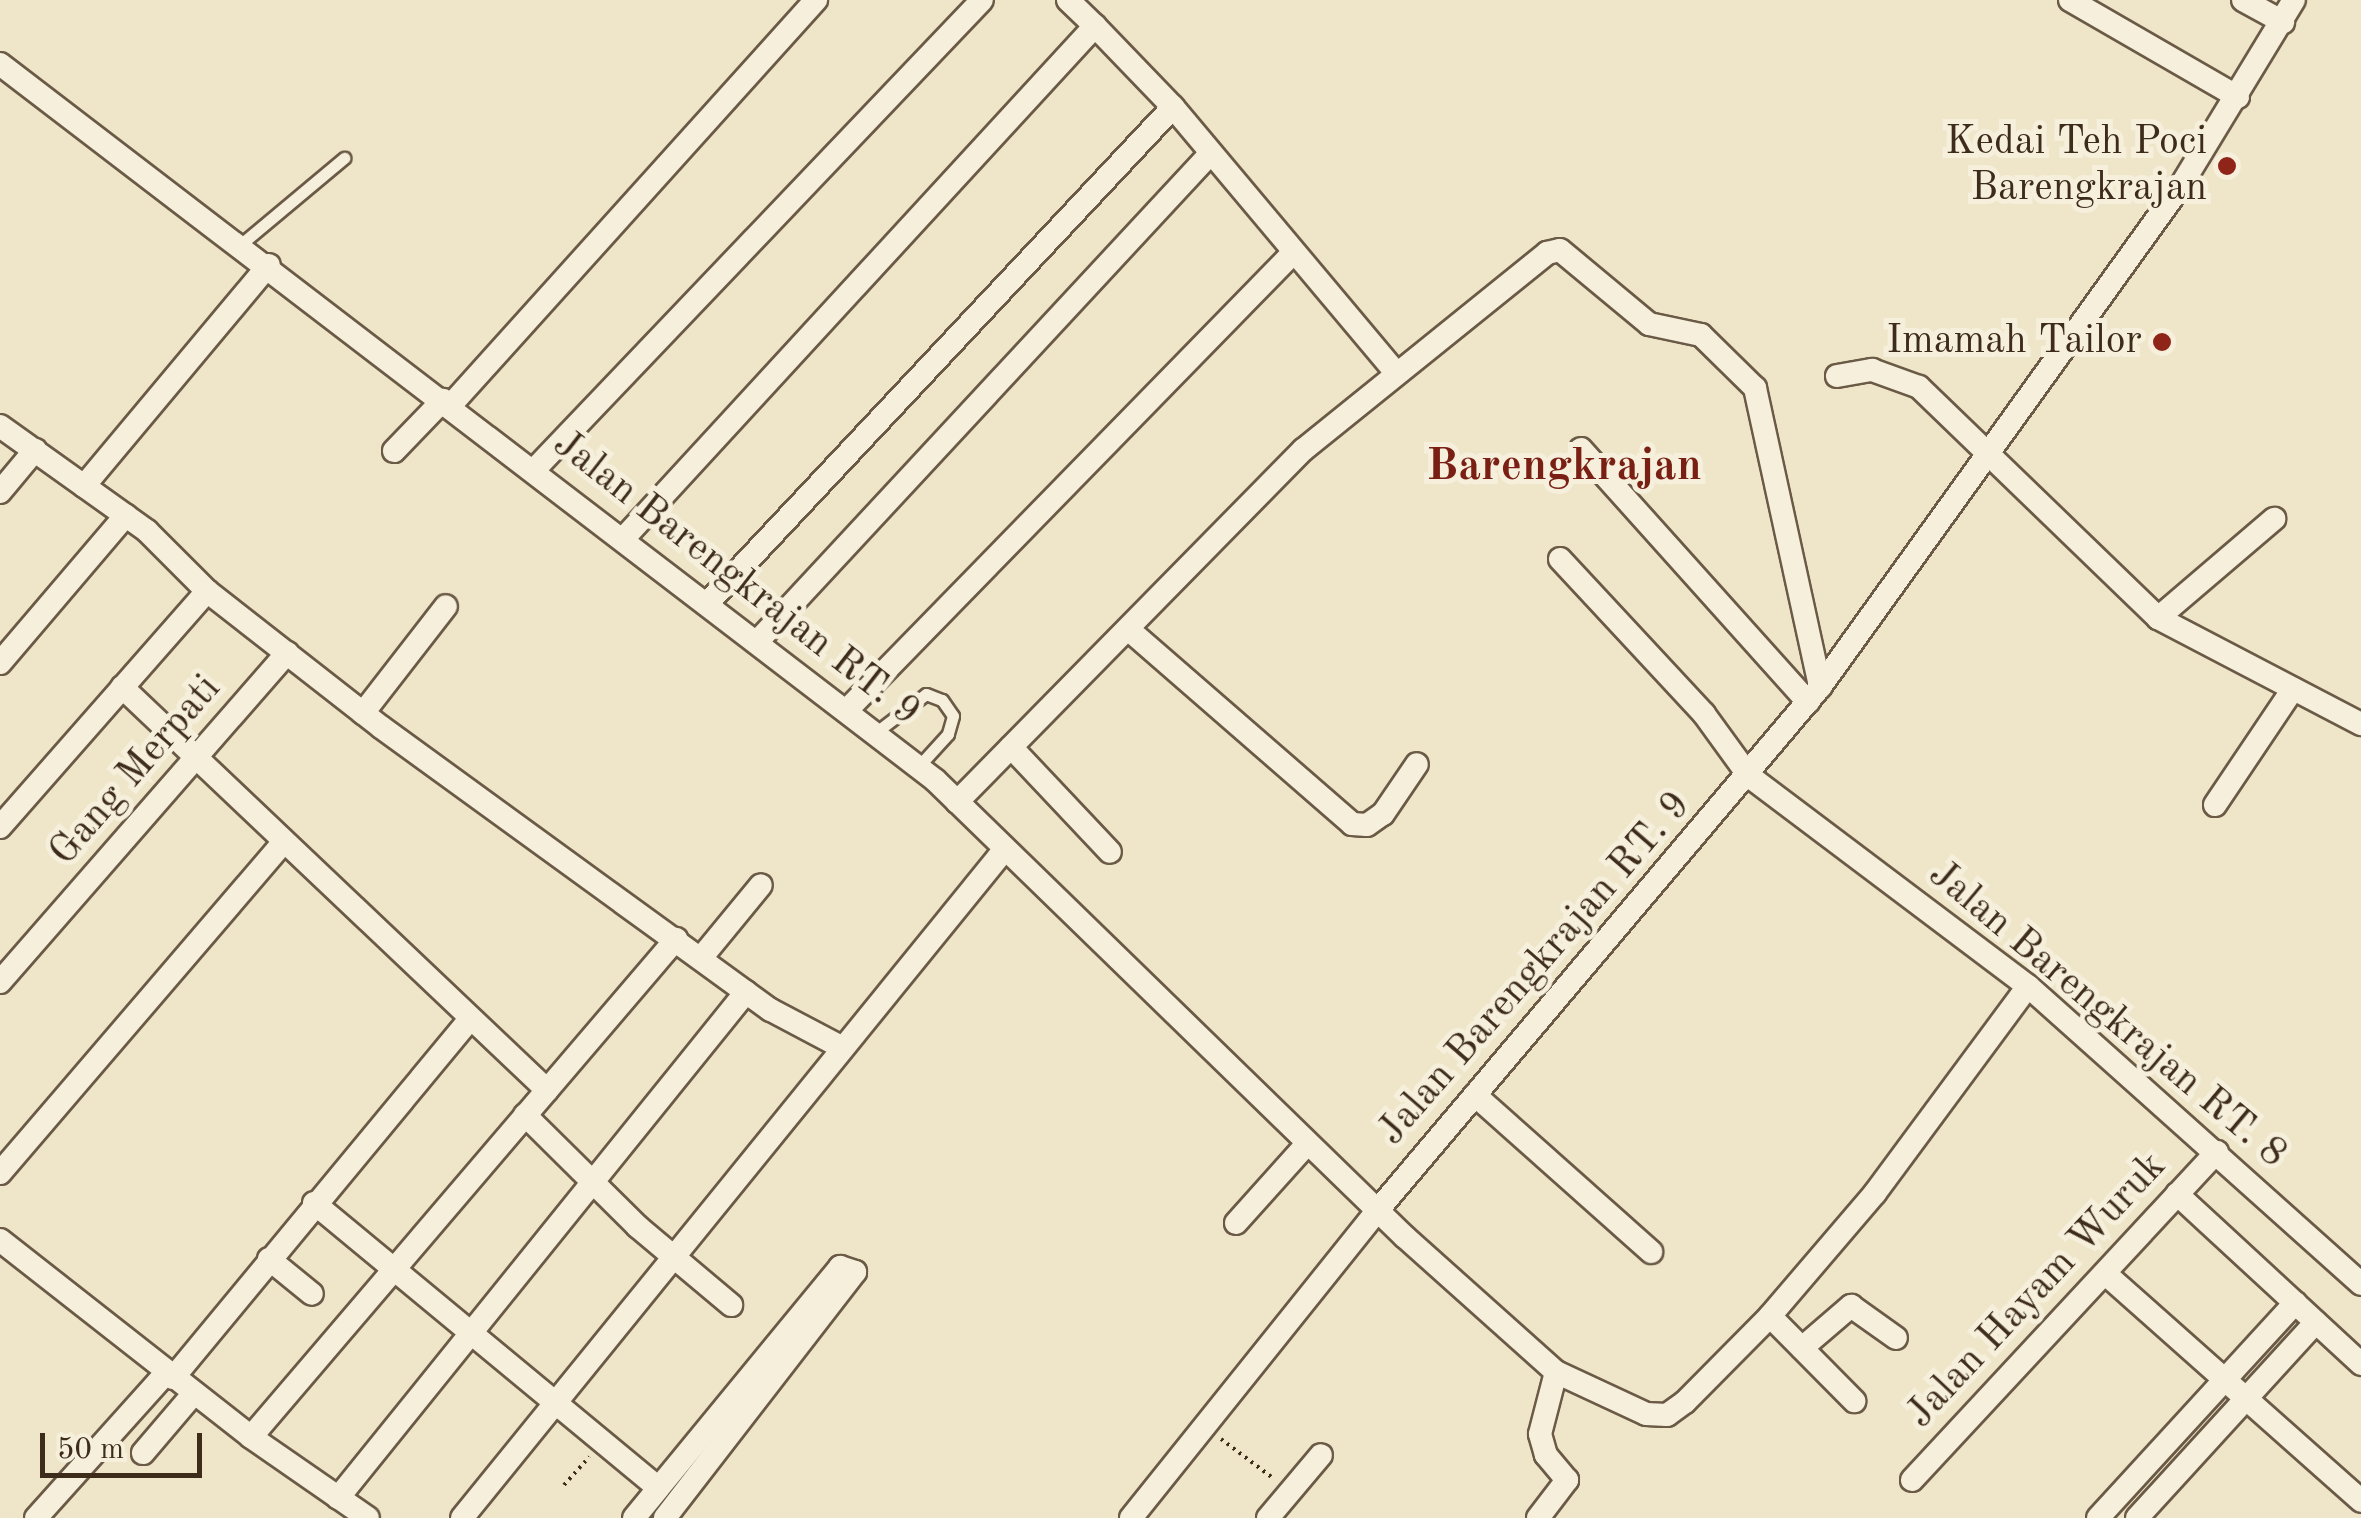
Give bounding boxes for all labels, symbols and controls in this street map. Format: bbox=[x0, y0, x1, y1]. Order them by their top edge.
place label: Kedai Teh Poci Barengkrajan bbox=[1945, 119, 2207, 213]
marker: Kedai Teh Poci Barengkrajan bbox=[2216, 155, 2238, 177]
place label: Imamah Tailor bbox=[1886, 318, 2142, 366]
marker: Imamah Tailor bbox=[2151, 331, 2173, 353]
street label: Jalan Barengkrajan RT. 9 bbox=[543, 421, 929, 737]
district label: Barengkrajan bbox=[1426, 441, 1702, 495]
street label: Gang Merpati bbox=[40, 666, 232, 876]
street label: Jalan Barengkrajan RT. 9 bbox=[1368, 782, 1702, 1156]
street label: Jalan Barengkrajan RT. 8 bbox=[1918, 851, 2296, 1179]
street label: Jalan Hayam Wuruk bbox=[1897, 1143, 2177, 1439]
scale bar bbox=[45, 1413, 208, 1475]
text: 50 m bbox=[57, 1435, 124, 1465]

